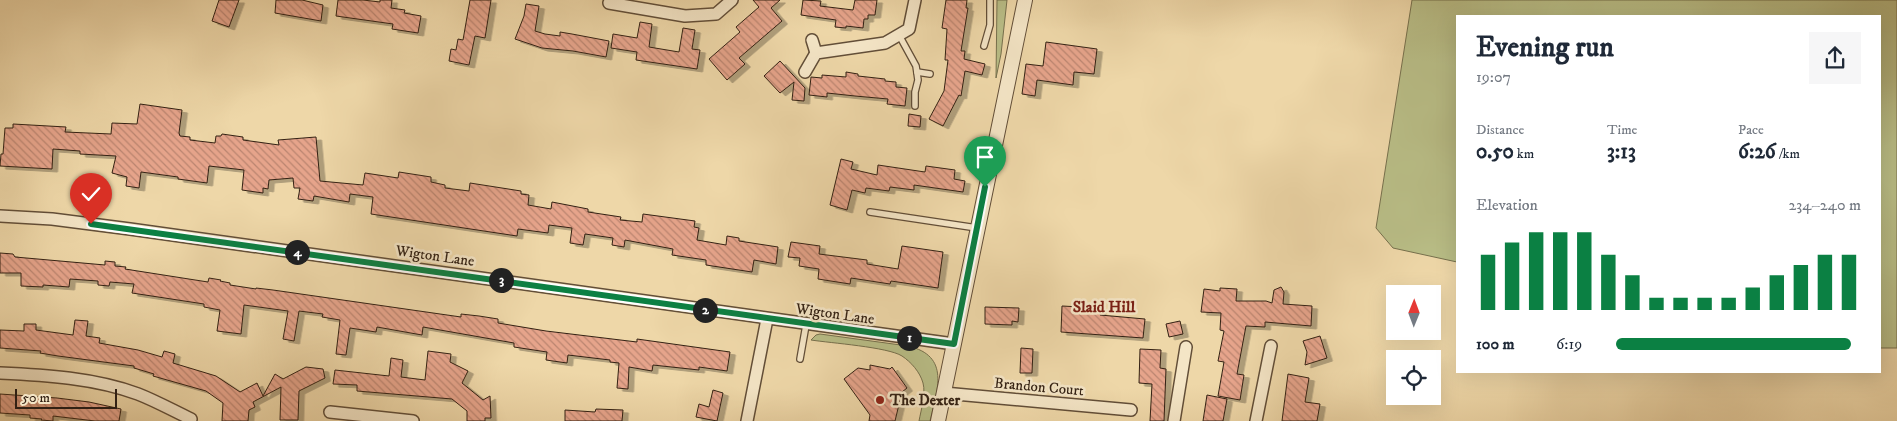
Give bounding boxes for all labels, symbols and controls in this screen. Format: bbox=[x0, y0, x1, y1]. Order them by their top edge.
text: Evening run bbox=[1476, 30, 1614, 65]
button: share bbox=[1809, 32, 1861, 84]
text: 19:07 bbox=[1476, 67, 1511, 87]
text: Distance bbox=[1476, 121, 1524, 139]
text: Time bbox=[1607, 121, 1637, 139]
text: Pace bbox=[1738, 121, 1764, 139]
pin bbox=[964, 136, 1006, 187]
text: 0.50 bbox=[1476, 139, 1514, 165]
text: 3:13 bbox=[1607, 139, 1636, 165]
text: 6:26 bbox=[1738, 139, 1776, 165]
icon: arrive bbox=[971, 143, 999, 171]
text: km bbox=[1514, 145, 1534, 163]
text: /km bbox=[1776, 145, 1800, 163]
pin bbox=[70, 173, 112, 224]
icon: check bbox=[77, 180, 105, 208]
text: Elevation bbox=[1476, 195, 1538, 215]
text: 234–240 m bbox=[1788, 195, 1861, 215]
pin: 4 bbox=[284, 240, 310, 264]
street label: Wigton Lane bbox=[393, 241, 476, 271]
text: 4 bbox=[293, 243, 302, 261]
pin: 3 bbox=[488, 268, 514, 292]
text: 3 bbox=[499, 271, 504, 289]
north arrow bbox=[1386, 285, 1441, 340]
map controls bbox=[1386, 285, 1441, 405]
district label: Slaid Hill bbox=[1073, 297, 1137, 317]
pin: 2 bbox=[692, 298, 718, 322]
street label: Wigton Lane bbox=[793, 299, 876, 329]
text: 2 bbox=[702, 301, 709, 319]
pin: 1 bbox=[896, 326, 922, 350]
text: 1 bbox=[907, 329, 912, 347]
text: 100 m bbox=[1476, 334, 1515, 354]
text: 6:19 bbox=[1556, 334, 1582, 354]
button: locate bbox=[1386, 350, 1441, 405]
street label: Brandon Court bbox=[993, 374, 1085, 400]
scale bar bbox=[15, 386, 118, 409]
text: 50 m bbox=[22, 389, 50, 407]
place label: The Dexter bbox=[889, 391, 960, 410]
marker: The Dexter bbox=[874, 394, 886, 406]

